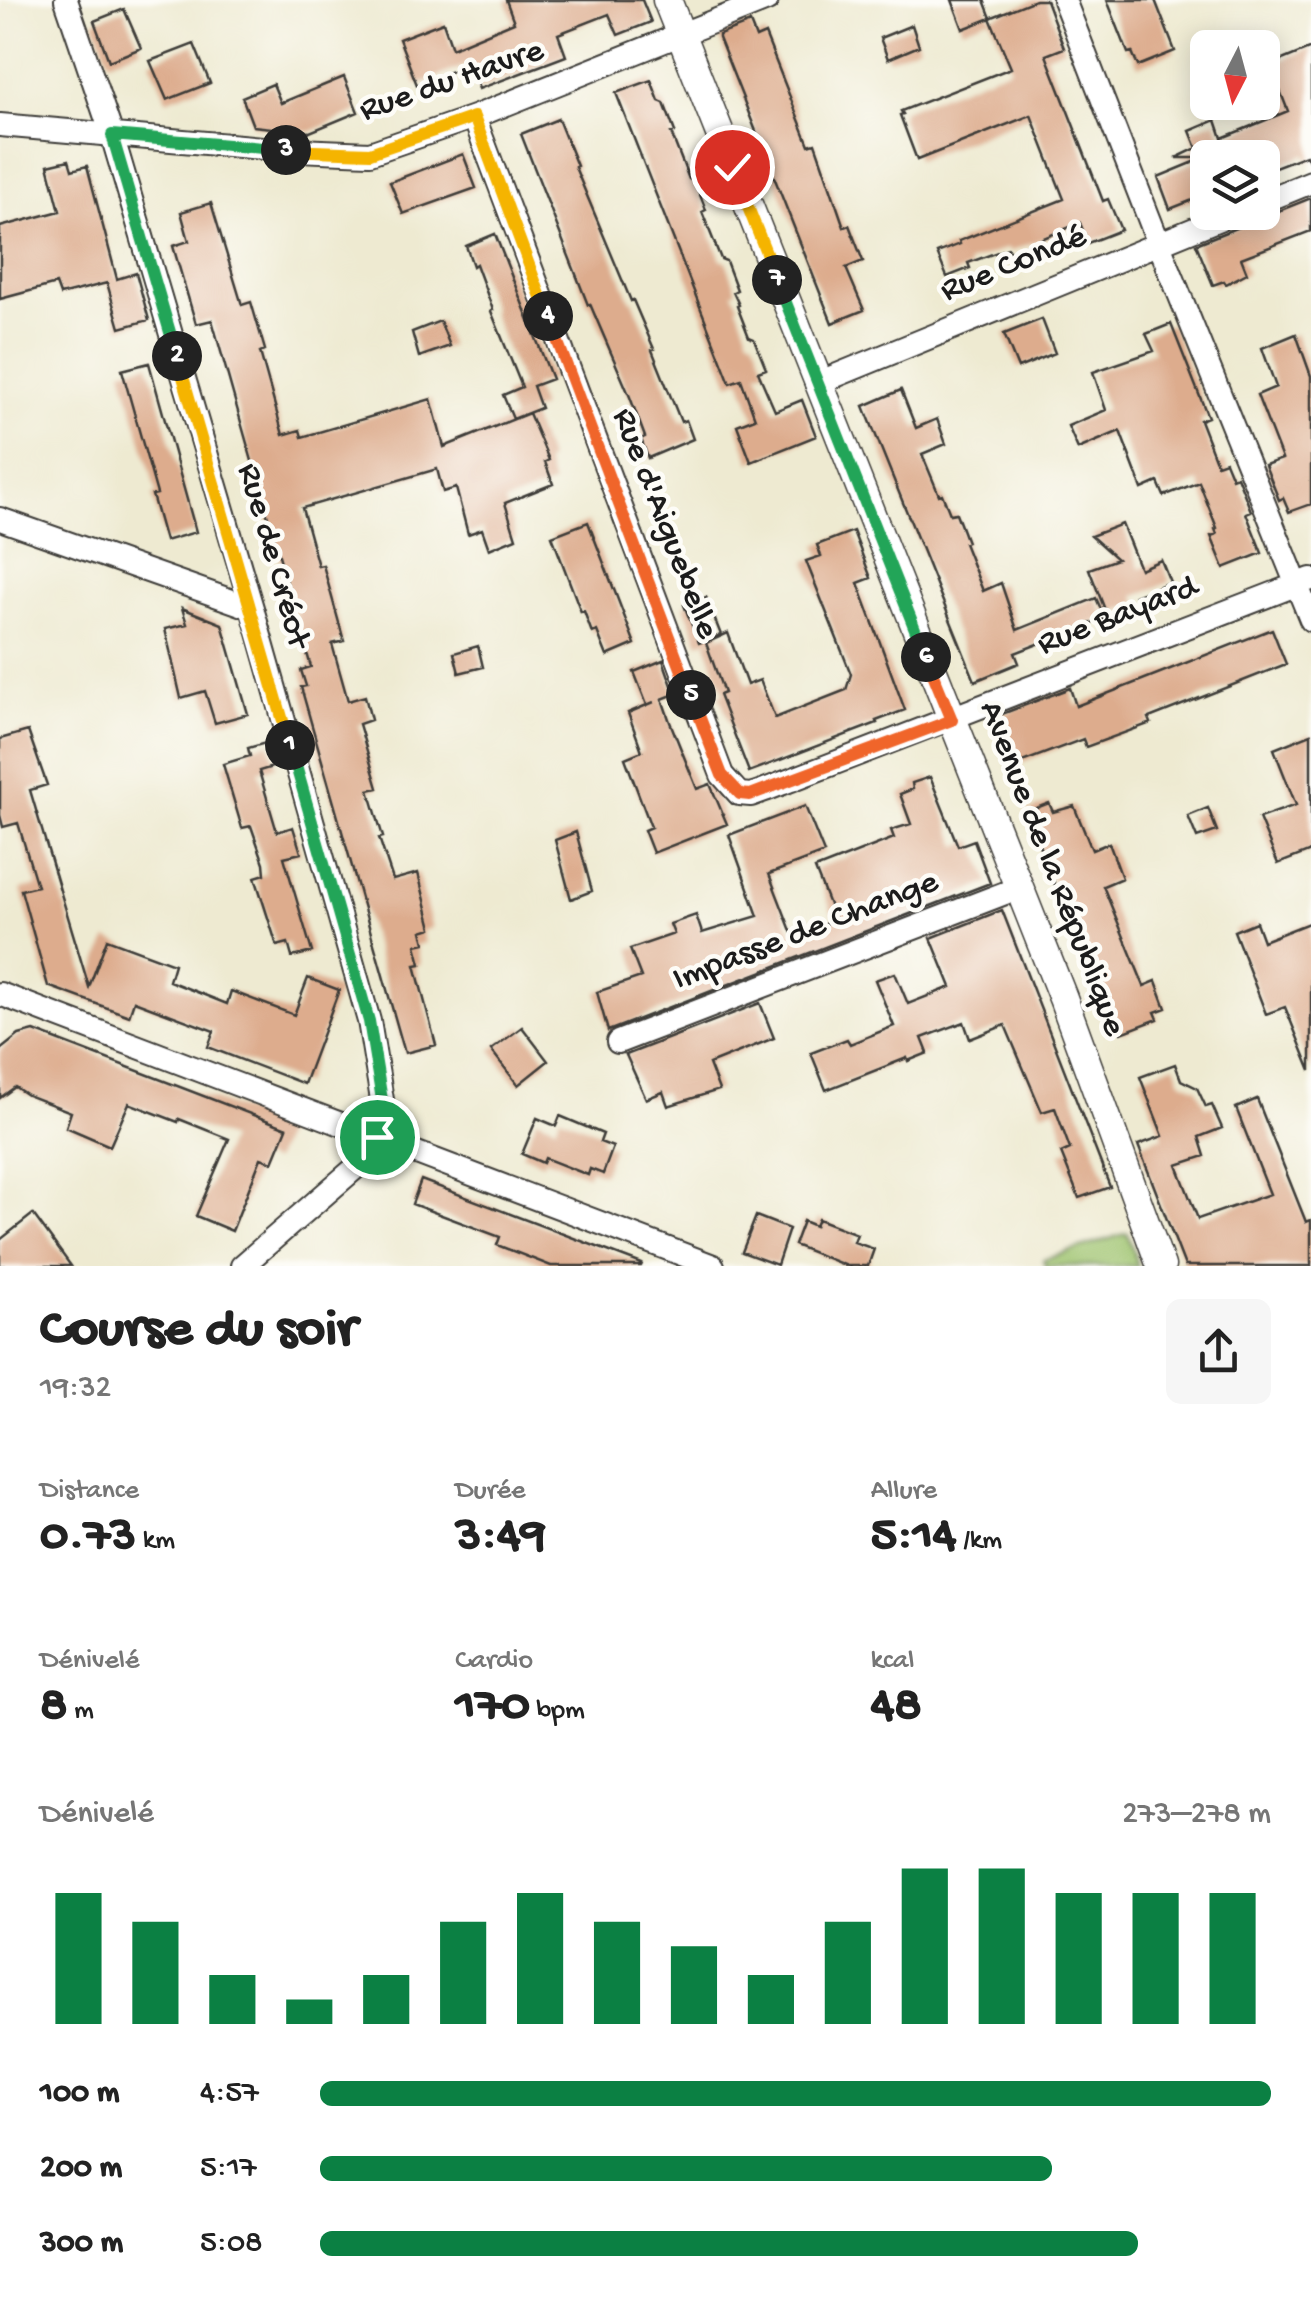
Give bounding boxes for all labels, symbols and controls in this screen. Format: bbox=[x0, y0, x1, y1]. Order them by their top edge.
north arrow bbox=[1190, 30, 1280, 120]
map controls bbox=[1190, 30, 1280, 230]
street label: Rue du Havre bbox=[355, 31, 550, 133]
pin: 3 bbox=[261, 125, 311, 175]
pin bbox=[690, 125, 775, 210]
text: 3 bbox=[279, 133, 293, 166]
icon: check bbox=[705, 140, 760, 195]
button: layers bbox=[1190, 140, 1280, 230]
street label: Rue Condé bbox=[935, 217, 1094, 313]
pin: 7 bbox=[752, 255, 802, 305]
text: 7 bbox=[770, 263, 784, 296]
pin: 4 bbox=[523, 291, 573, 341]
text: 4 bbox=[541, 299, 555, 332]
pin: 2 bbox=[152, 331, 202, 381]
text: 2 bbox=[170, 339, 184, 372]
street label: Rue d'Aiguebelle bbox=[601, 403, 727, 646]
street label: Rue de Créot bbox=[226, 459, 319, 656]
street label: Rue Bayard bbox=[1032, 567, 1206, 666]
pin: 6 bbox=[901, 632, 951, 682]
text: 6 bbox=[919, 640, 933, 673]
pin: 5 bbox=[666, 670, 716, 720]
text: 5 bbox=[684, 678, 698, 711]
street label: Avenue de la République bbox=[968, 696, 1134, 1043]
pin: 1 bbox=[265, 720, 315, 770]
text: 1 bbox=[284, 728, 296, 761]
street label: Impasse de Change bbox=[668, 862, 945, 1001]
pin bbox=[335, 1095, 420, 1180]
icon: arrive bbox=[350, 1110, 405, 1165]
button: share bbox=[1166, 1299, 1271, 1404]
text: Course du soir bbox=[40, 1300, 357, 1364]
text: 19:32 bbox=[40, 1370, 111, 1408]
text: Distance bbox=[40, 1475, 139, 1508]
text: Durée bbox=[455, 1475, 526, 1508]
text: Allure bbox=[871, 1475, 937, 1508]
text: 0.73 bbox=[40, 1508, 136, 1567]
text: 3:49 bbox=[455, 1508, 546, 1567]
text: 5:14 bbox=[871, 1508, 957, 1567]
text: km bbox=[136, 1525, 175, 1558]
text: /km bbox=[957, 1525, 1002, 1558]
text: Dénivelé bbox=[40, 1645, 140, 1678]
text: Cardio bbox=[455, 1645, 533, 1678]
text: kcal bbox=[871, 1645, 914, 1678]
text: 8 bbox=[40, 1678, 67, 1737]
text: 170 bbox=[455, 1678, 530, 1737]
text: 48 bbox=[871, 1678, 922, 1737]
text: m bbox=[67, 1695, 94, 1728]
text: bpm bbox=[530, 1695, 585, 1728]
text: Dénivelé bbox=[40, 1796, 154, 1834]
text: 273–278 m bbox=[1122, 1796, 1271, 1834]
text: 100 m bbox=[40, 2075, 120, 2113]
text: 4:57 bbox=[200, 2075, 259, 2113]
text: 200 m bbox=[40, 2150, 122, 2188]
text: 5:17 bbox=[200, 2150, 256, 2188]
text: 300 m bbox=[40, 2225, 123, 2263]
text: 5:08 bbox=[200, 2225, 263, 2263]

